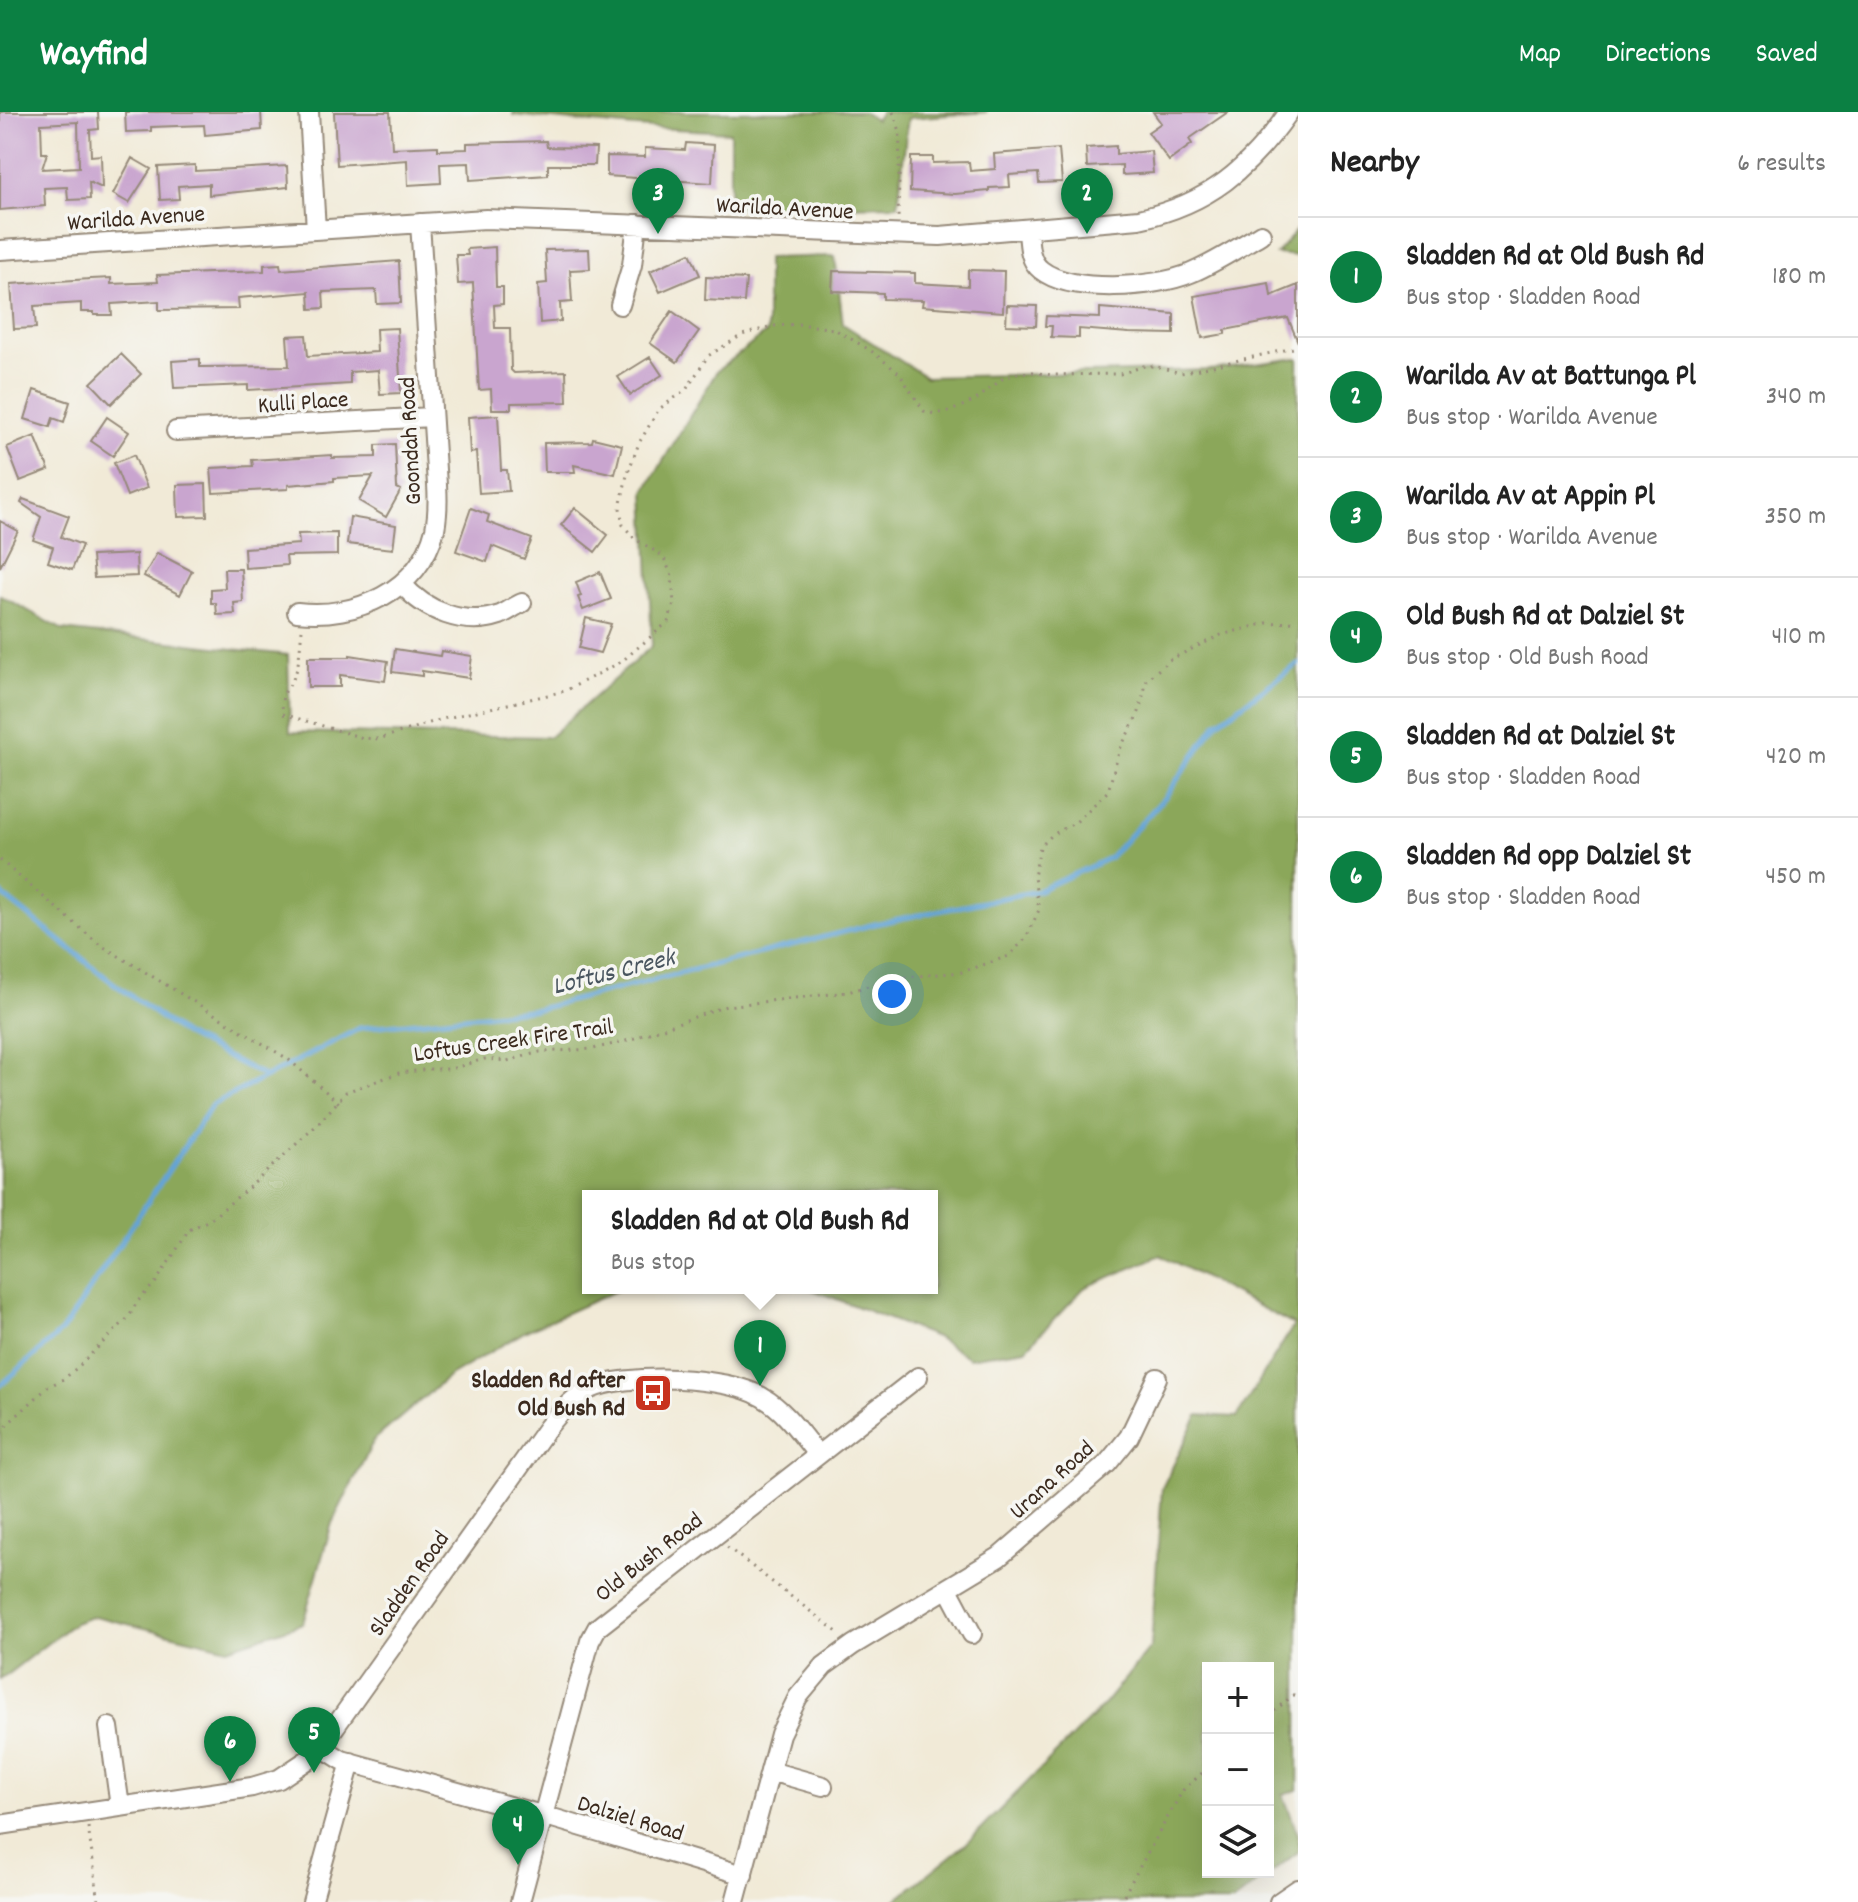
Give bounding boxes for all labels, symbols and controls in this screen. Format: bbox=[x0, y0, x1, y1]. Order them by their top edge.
text: Wayfind bbox=[40, 29, 148, 84]
text: Map bbox=[1519, 36, 1561, 76]
text: Directions bbox=[1605, 36, 1711, 76]
text: Saved bbox=[1755, 36, 1818, 76]
text: Nearby bbox=[1330, 140, 1419, 189]
text: 6 results bbox=[1737, 146, 1826, 183]
pin: 3 bbox=[632, 168, 684, 234]
pin: 2 bbox=[1061, 168, 1113, 234]
street label: Warilda Avenue bbox=[715, 189, 854, 231]
street label: Warilda Avenue bbox=[66, 198, 206, 242]
text: Sladden Rd at Old Bush Rd bbox=[1406, 237, 1704, 280]
text: 1 bbox=[1353, 259, 1359, 296]
text: 180 m bbox=[1772, 259, 1826, 296]
text: Bus stop · Sladden Road bbox=[1406, 280, 1641, 317]
text: Warilda Av at Battunga Pl bbox=[1406, 357, 1696, 400]
street label: Goondah Road bbox=[392, 376, 432, 506]
text: 2 bbox=[1350, 379, 1362, 416]
text: 340 m bbox=[1766, 379, 1826, 416]
street label: Kulli Place bbox=[257, 384, 350, 424]
text: Bus stop · Warilda Avenue bbox=[1406, 400, 1658, 437]
text: Warilda Av at Appin Pl bbox=[1406, 477, 1655, 520]
text: 3 bbox=[1350, 499, 1362, 536]
text: 350 m bbox=[1764, 499, 1826, 536]
text: Bus stop · Warilda Avenue bbox=[1406, 520, 1658, 557]
text: Old Bush Rd at Dalziel St bbox=[1406, 597, 1684, 640]
text: 4 bbox=[1351, 619, 1361, 656]
text: 410 m bbox=[1772, 619, 1826, 656]
text: Bus stop · Old Bush Road bbox=[1406, 640, 1649, 677]
text: Sladden Rd at Dalziel St bbox=[1406, 717, 1675, 760]
text: 5 bbox=[1350, 739, 1362, 776]
text: 420 m bbox=[1766, 739, 1826, 776]
text: Bus stop · Sladden Road bbox=[1406, 760, 1641, 797]
text: Sladden Rd opp Dalziel St bbox=[1406, 837, 1691, 880]
text: 6 bbox=[1350, 859, 1362, 896]
text: 450 m bbox=[1765, 859, 1826, 896]
text: Bus stop · Sladden Road bbox=[1406, 880, 1641, 917]
water label: Loftus Creek bbox=[549, 940, 681, 1006]
your location bbox=[872, 974, 912, 1014]
street label: Loftus Creek Fire Trail bbox=[412, 1011, 616, 1073]
popup bbox=[582, 1190, 938, 1294]
text: Sladden Rd at Old Bush Rd bbox=[611, 1202, 909, 1245]
text: Bus stop bbox=[611, 1245, 695, 1282]
pin: 1 bbox=[734, 1320, 786, 1386]
place label: Sladden Rd after Old Bush Rd bbox=[471, 1365, 626, 1427]
bus stop icon: Sladden Rd after Old Bush Rd bbox=[632, 1372, 674, 1414]
street label: Urana Road bbox=[1003, 1434, 1103, 1529]
street label: Old Bush Road bbox=[588, 1505, 711, 1612]
street label: Sladden Road bbox=[362, 1525, 459, 1644]
map controls bbox=[1202, 1662, 1274, 1878]
button: + bbox=[1202, 1662, 1274, 1734]
pin: 5 bbox=[288, 1707, 340, 1773]
pin: 6 bbox=[204, 1716, 256, 1782]
button: − bbox=[1202, 1734, 1274, 1806]
street label: Dalziel Road bbox=[573, 1788, 687, 1852]
pin: 4 bbox=[492, 1799, 544, 1865]
button: layers bbox=[1202, 1806, 1274, 1878]

